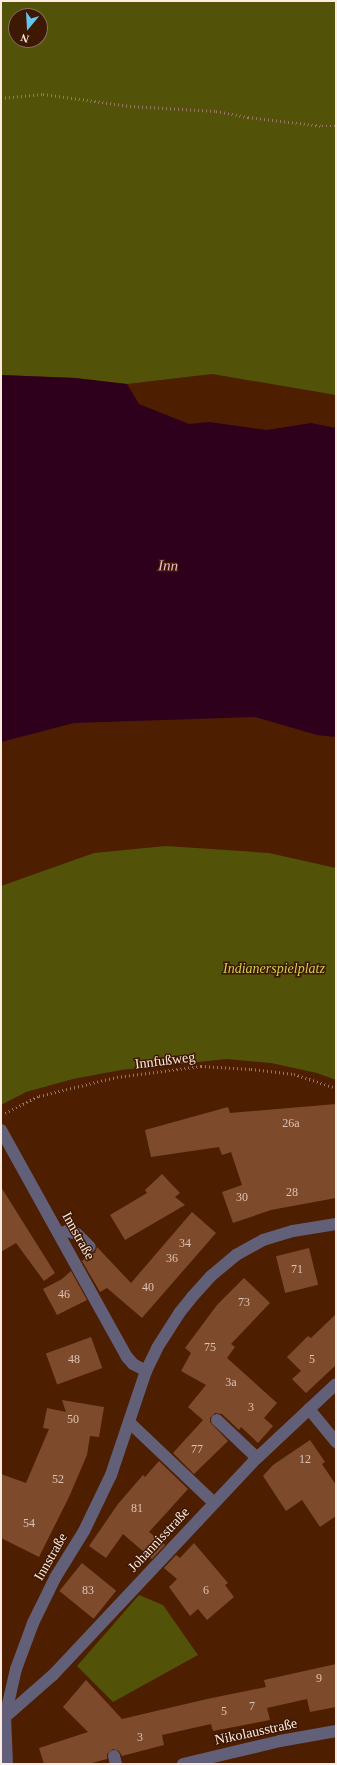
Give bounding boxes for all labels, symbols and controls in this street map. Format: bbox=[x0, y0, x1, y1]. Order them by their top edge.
north arrow bbox=[8, 8, 48, 48]
text: N bbox=[19, 32, 30, 45]
water label: Inn bbox=[158, 557, 178, 575]
park label: Indianerspielplatz bbox=[223, 961, 325, 977]
street label: Innfußweg bbox=[134, 1049, 196, 1073]
house number: 26a bbox=[282, 1117, 300, 1131]
house number: 28 bbox=[286, 1186, 298, 1200]
house number: 30 bbox=[236, 1191, 248, 1205]
street label: Innstraße bbox=[58, 1209, 98, 1263]
house number: 34 bbox=[179, 1237, 191, 1251]
house number: 36 bbox=[166, 1252, 178, 1266]
house number: 71 bbox=[291, 1263, 303, 1277]
house number: 40 bbox=[142, 1281, 154, 1295]
house number: 46 bbox=[58, 1288, 70, 1302]
house number: 73 bbox=[238, 1296, 250, 1310]
house number: 75 bbox=[204, 1341, 216, 1355]
house number: 48 bbox=[68, 1353, 80, 1367]
house number: 5 bbox=[309, 1353, 315, 1367]
house number: 3a bbox=[225, 1376, 237, 1390]
house number: 3 bbox=[248, 1401, 254, 1415]
house number: 50 bbox=[67, 1413, 79, 1427]
house number: 77 bbox=[191, 1443, 203, 1457]
house number: 12 bbox=[299, 1453, 311, 1467]
house number: 52 bbox=[52, 1473, 64, 1487]
house number: 81 bbox=[131, 1502, 143, 1516]
street label: Johannisstraße bbox=[125, 1504, 193, 1576]
house number: 54 bbox=[23, 1517, 35, 1531]
street label: Innstraße bbox=[31, 1530, 71, 1584]
house number: 83 bbox=[82, 1584, 94, 1598]
house number: 6 bbox=[203, 1584, 209, 1598]
house number: 9 bbox=[316, 1672, 322, 1686]
house number: 7 bbox=[249, 1700, 255, 1714]
house number: 5 bbox=[221, 1705, 227, 1719]
street label: Nikolausstraße bbox=[213, 1715, 299, 1749]
house number: 3 bbox=[137, 1731, 143, 1745]

